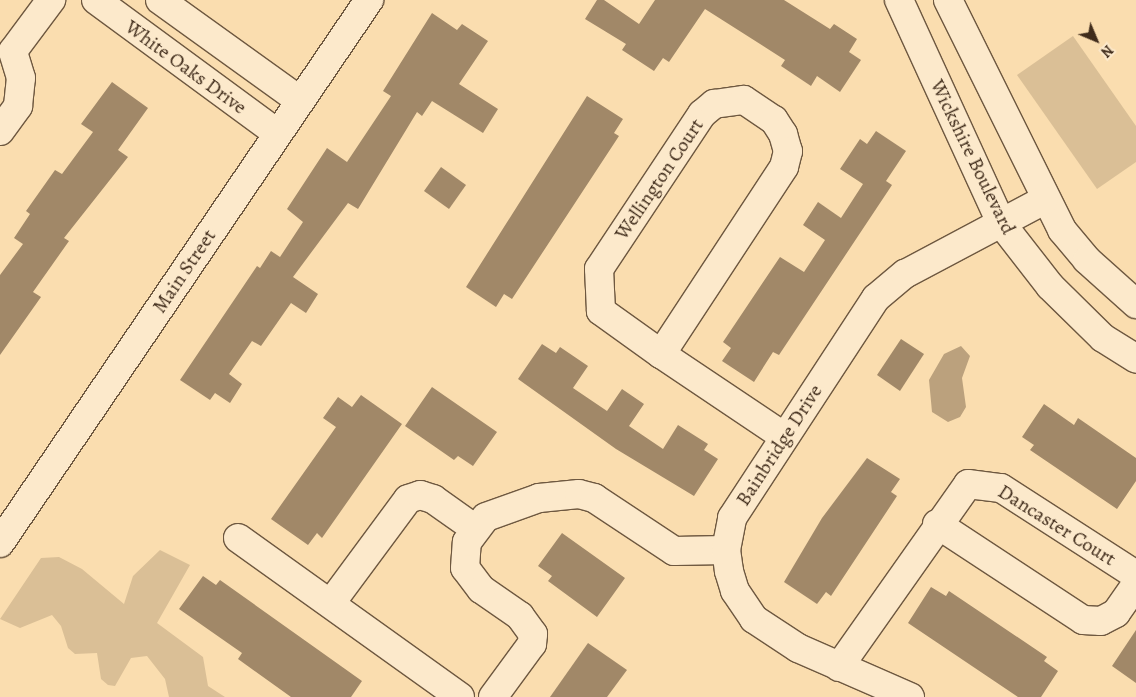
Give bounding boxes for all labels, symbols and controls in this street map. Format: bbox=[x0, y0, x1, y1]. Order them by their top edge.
street label: White Oaks Drive bbox=[121, 15, 251, 119]
north arrow bbox=[1071, 15, 1121, 65]
text: N bbox=[1097, 41, 1117, 61]
street label: Wickshire Boulevard bbox=[925, 76, 1021, 238]
street label: Wellington Court bbox=[610, 114, 708, 244]
street label: Main Street bbox=[147, 225, 221, 317]
street label: Bainbridge Drive bbox=[731, 380, 827, 510]
street label: Dancaster Court bbox=[994, 479, 1120, 571]

